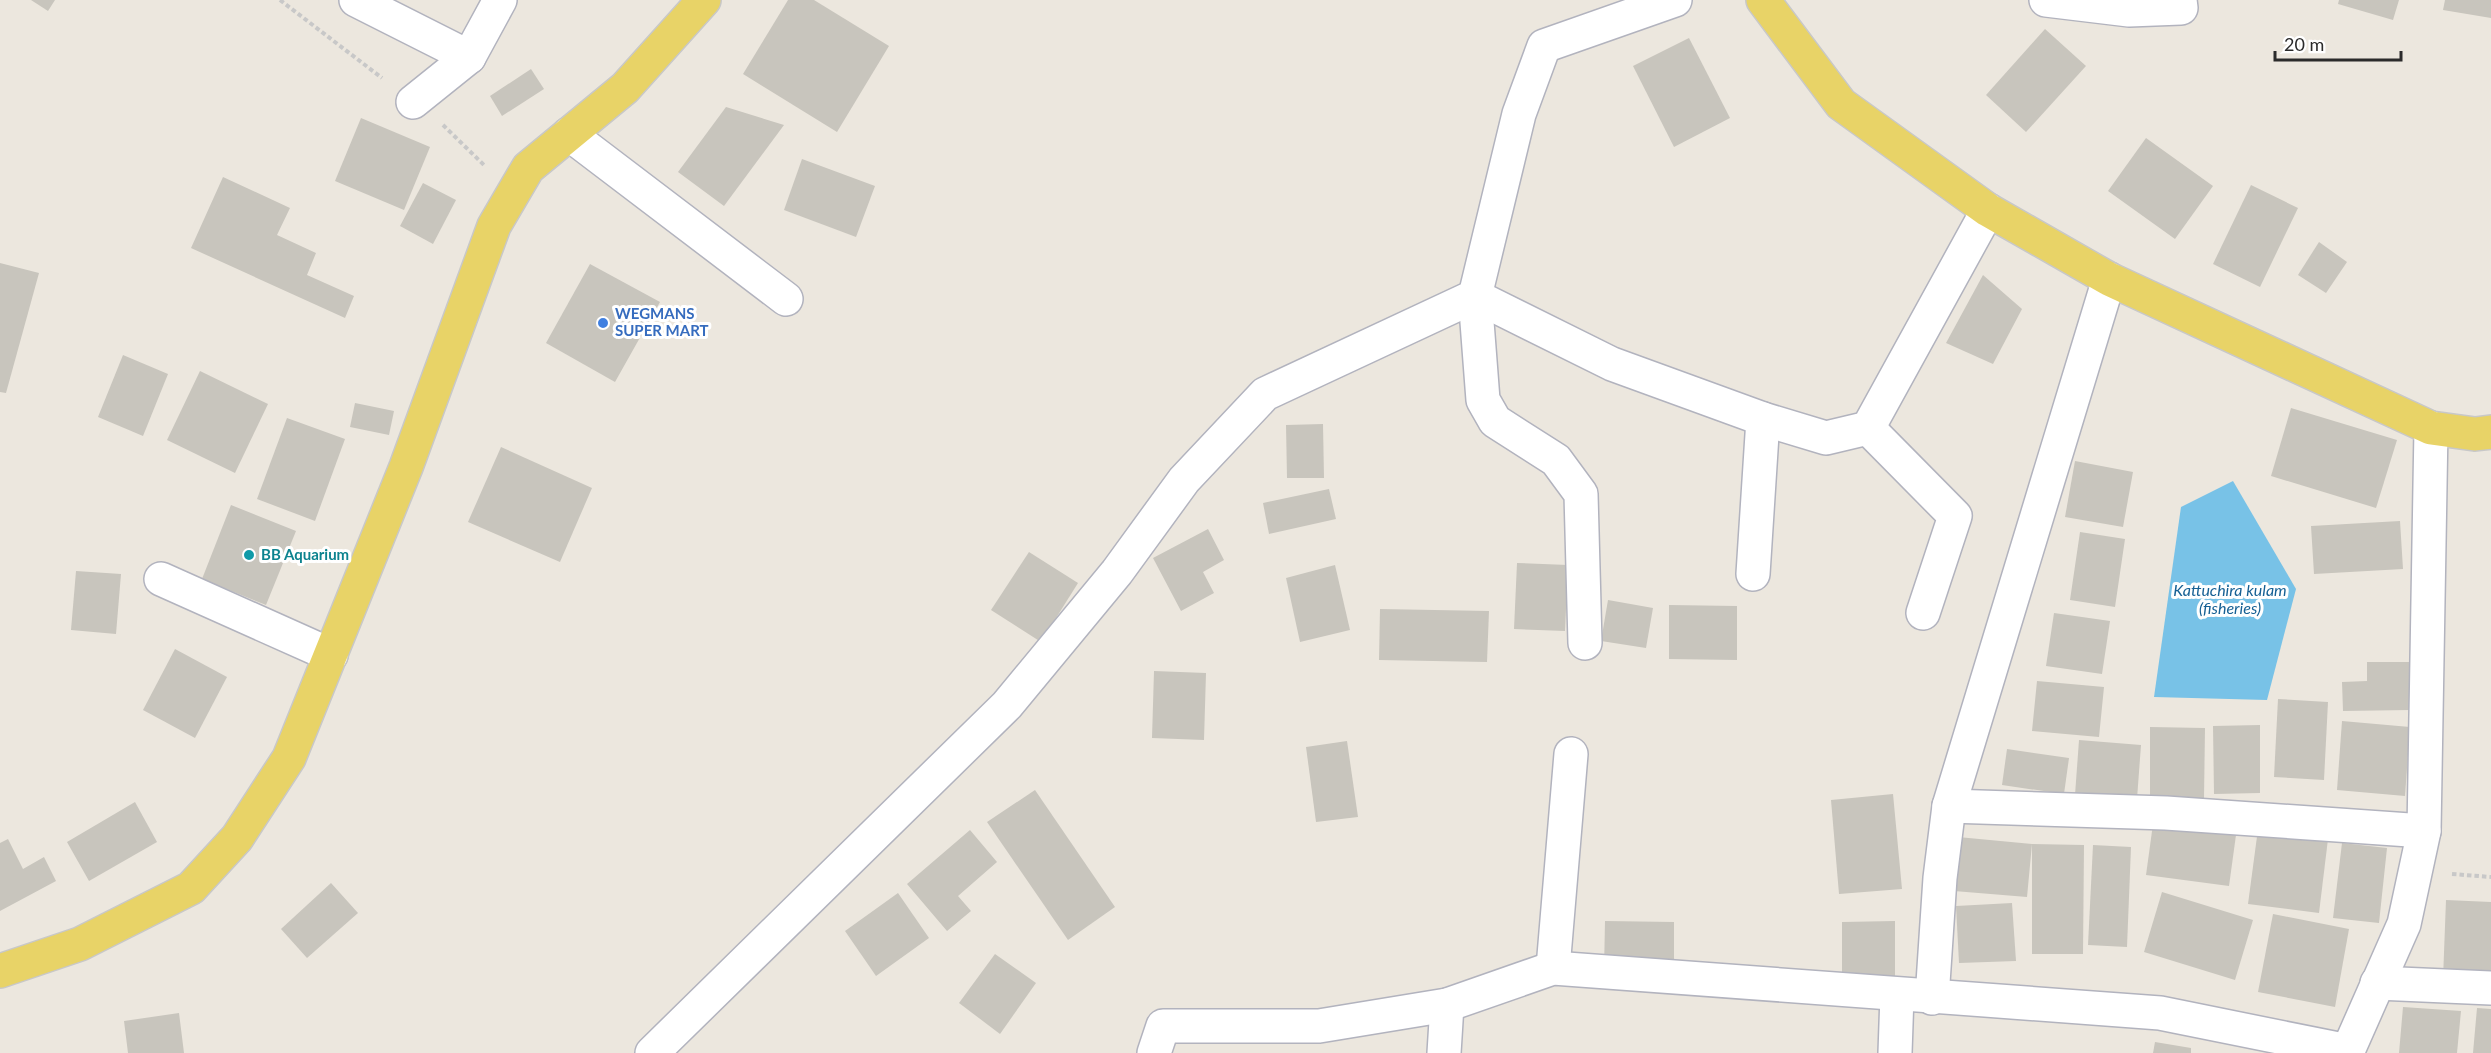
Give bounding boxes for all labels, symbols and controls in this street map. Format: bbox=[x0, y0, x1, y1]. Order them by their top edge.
scale bar bbox=[2275, 24, 2401, 62]
text: 20 m bbox=[2284, 33, 2324, 55]
place label: WEGMANS SUPER MART bbox=[615, 304, 709, 339]
marker: WEGMANS SUPER MART bbox=[596, 316, 610, 330]
place label: BB Aquarium bbox=[261, 545, 349, 563]
marker: BB Aquarium bbox=[242, 548, 256, 562]
water label: Kattuchira kulam (fisheries) bbox=[2173, 580, 2287, 617]

